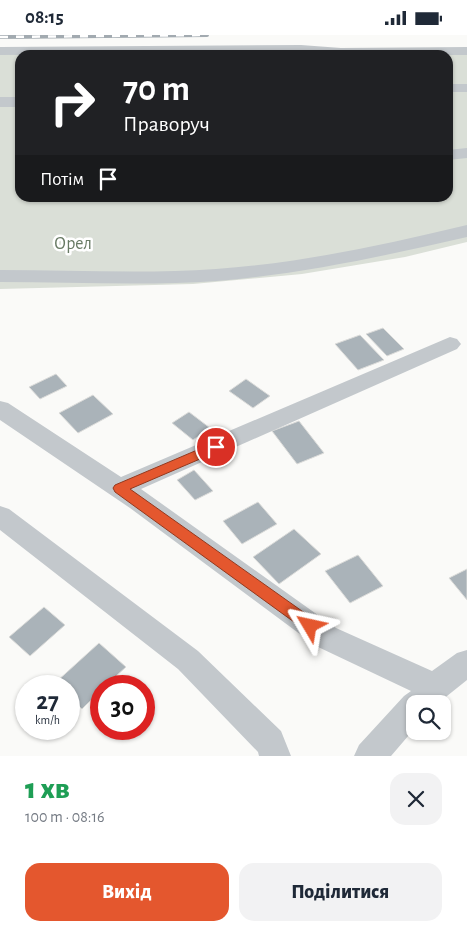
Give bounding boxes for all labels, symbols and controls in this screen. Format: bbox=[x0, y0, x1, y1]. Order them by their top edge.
text: 08:15 bbox=[25, 8, 64, 27]
icon: right bbox=[40, 70, 105, 135]
text: 70 m bbox=[123, 72, 190, 107]
text: Праворуч bbox=[123, 113, 210, 135]
icon: arrive bbox=[94, 165, 122, 193]
text: Потім bbox=[40, 170, 84, 189]
park label: Орел bbox=[54, 235, 92, 253]
pin bbox=[195, 426, 237, 468]
icon: arrive bbox=[202, 433, 230, 461]
position arrow bbox=[283, 599, 335, 651]
speed limit sign: 30 bbox=[90, 675, 155, 740]
text: 27 bbox=[36, 689, 59, 714]
map controls bbox=[406, 695, 451, 740]
button: search bbox=[406, 695, 451, 740]
text: km/h bbox=[35, 714, 60, 726]
button: close bbox=[390, 773, 442, 825]
text: 1 хв bbox=[25, 774, 70, 804]
text: 100 m · 08:16 bbox=[25, 809, 105, 825]
button: Вихід bbox=[25, 863, 229, 921]
button: Поділитися bbox=[239, 863, 442, 921]

